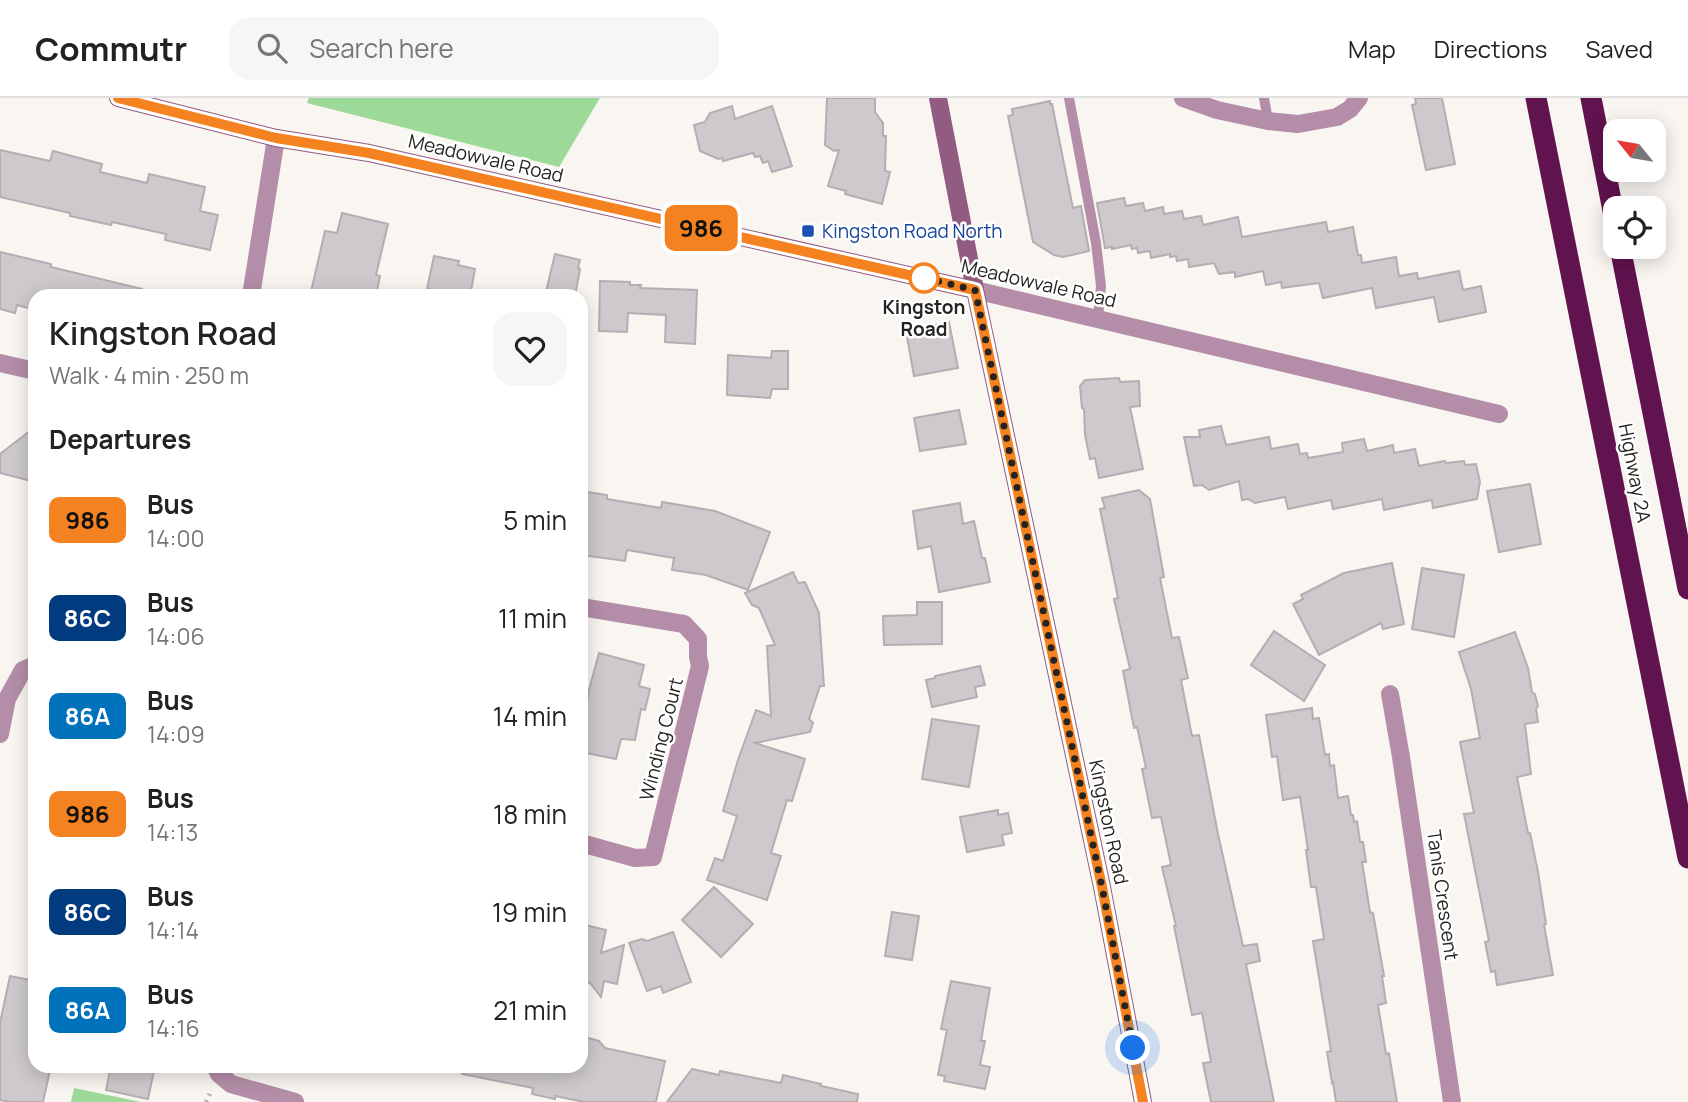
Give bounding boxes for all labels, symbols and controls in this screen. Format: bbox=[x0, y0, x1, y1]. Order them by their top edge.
search box bbox=[229, 17, 719, 80]
text: Commutr bbox=[35, 26, 187, 71]
icon: search bbox=[253, 29, 291, 67]
text: Search here bbox=[309, 30, 454, 66]
text: Map bbox=[1348, 32, 1396, 65]
text: Directions bbox=[1434, 32, 1547, 65]
text: Saved bbox=[1585, 32, 1653, 65]
north arrow bbox=[1603, 119, 1666, 182]
map controls bbox=[1603, 119, 1666, 259]
street label: Meadowvale Road bbox=[406, 128, 566, 188]
button: locate bbox=[1603, 196, 1666, 259]
line badge: 986 bbox=[661, 205, 741, 251]
text: 986 bbox=[679, 211, 723, 244]
place label: Kingston Road North bbox=[822, 218, 1003, 244]
marker: Kingston Road North bbox=[800, 223, 816, 239]
street label: Meadowvale Road bbox=[959, 253, 1119, 313]
marker: Kingston Road bbox=[909, 263, 939, 293]
place label: Kingston Road bbox=[883, 294, 965, 342]
text: Kingston Road bbox=[49, 310, 277, 355]
button: heart bbox=[493, 312, 567, 386]
text: Walk · 4 min · 250 m bbox=[49, 359, 249, 391]
text: Departures bbox=[49, 421, 191, 457]
street label: Highway 2A bbox=[1613, 421, 1657, 525]
text: Bus bbox=[147, 486, 194, 522]
text: 5 min bbox=[503, 502, 567, 538]
text: 986 bbox=[65, 503, 110, 536]
text: 14:00 bbox=[147, 522, 204, 554]
text: Bus bbox=[147, 584, 194, 620]
text: 11 min bbox=[498, 600, 567, 636]
text: 86C bbox=[64, 601, 111, 634]
text: 14:06 bbox=[147, 620, 205, 652]
street label: Winding Court bbox=[633, 675, 689, 803]
text: Bus bbox=[147, 682, 194, 718]
text: 14 min bbox=[493, 698, 567, 734]
text: 86A bbox=[65, 699, 110, 732]
text: 14:09 bbox=[147, 718, 205, 750]
street label: Kingston Road bbox=[1083, 757, 1135, 887]
text: Bus bbox=[147, 780, 194, 816]
text: 18 min bbox=[493, 796, 567, 832]
text: 986 bbox=[65, 797, 110, 830]
text: 14:13 bbox=[147, 816, 198, 848]
street label: Tanis Crescent bbox=[1421, 828, 1465, 962]
text: Bus bbox=[147, 878, 194, 914]
text: 19 min bbox=[492, 894, 567, 930]
text: 86C bbox=[64, 895, 111, 928]
text: 14:14 bbox=[147, 914, 199, 946]
text: Bus bbox=[147, 976, 194, 1012]
text: 21 min bbox=[493, 992, 567, 1028]
text: 86A bbox=[65, 993, 110, 1026]
text: 14:16 bbox=[147, 1012, 200, 1044]
your location bbox=[1115, 1030, 1150, 1065]

